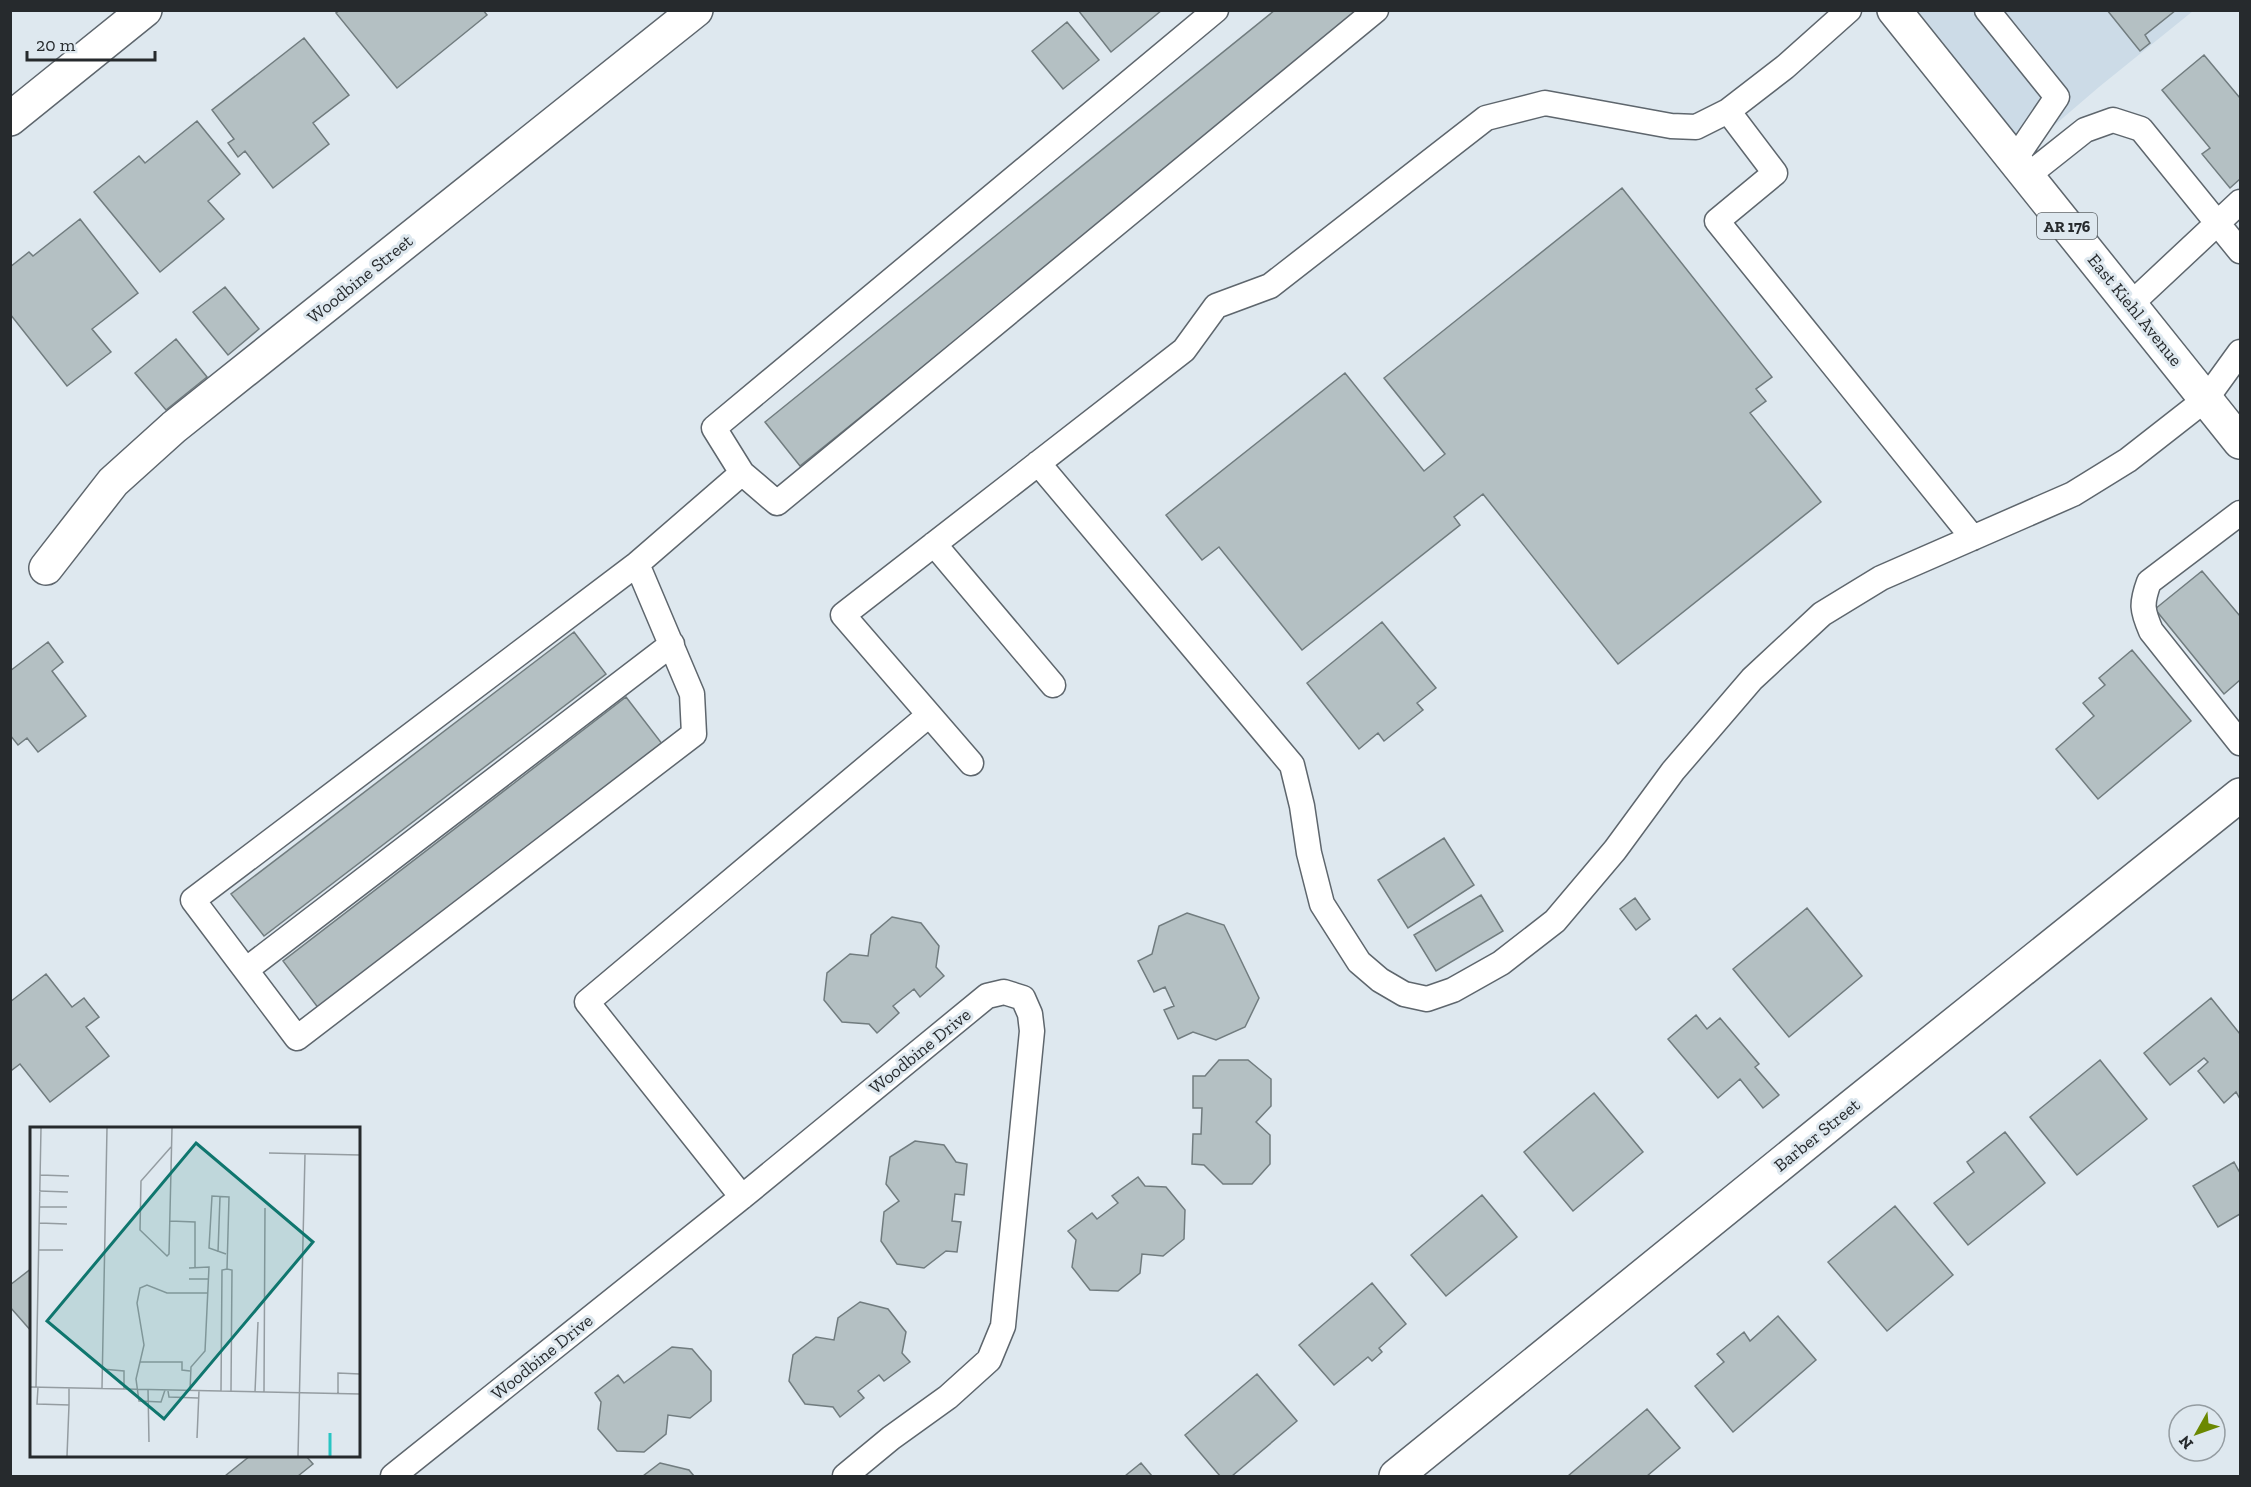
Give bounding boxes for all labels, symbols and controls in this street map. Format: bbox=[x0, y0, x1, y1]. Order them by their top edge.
scale bar bbox=[27, 24, 154, 62]
text: 20 m bbox=[36, 34, 76, 56]
road number: AR 176 bbox=[2037, 213, 2097, 239]
street label: Woodbine Street bbox=[303, 230, 417, 328]
street label: East Kiehl Avenue bbox=[2083, 249, 2187, 371]
street label: Woodbine Drive bbox=[865, 1003, 975, 1099]
street label: Barber Street bbox=[1770, 1094, 1865, 1176]
inset map bbox=[30, 1127, 360, 1457]
street label: Woodbine Drive bbox=[487, 1309, 597, 1405]
north arrow bbox=[2167, 1403, 2227, 1463]
text: N bbox=[2175, 1432, 2197, 1453]

